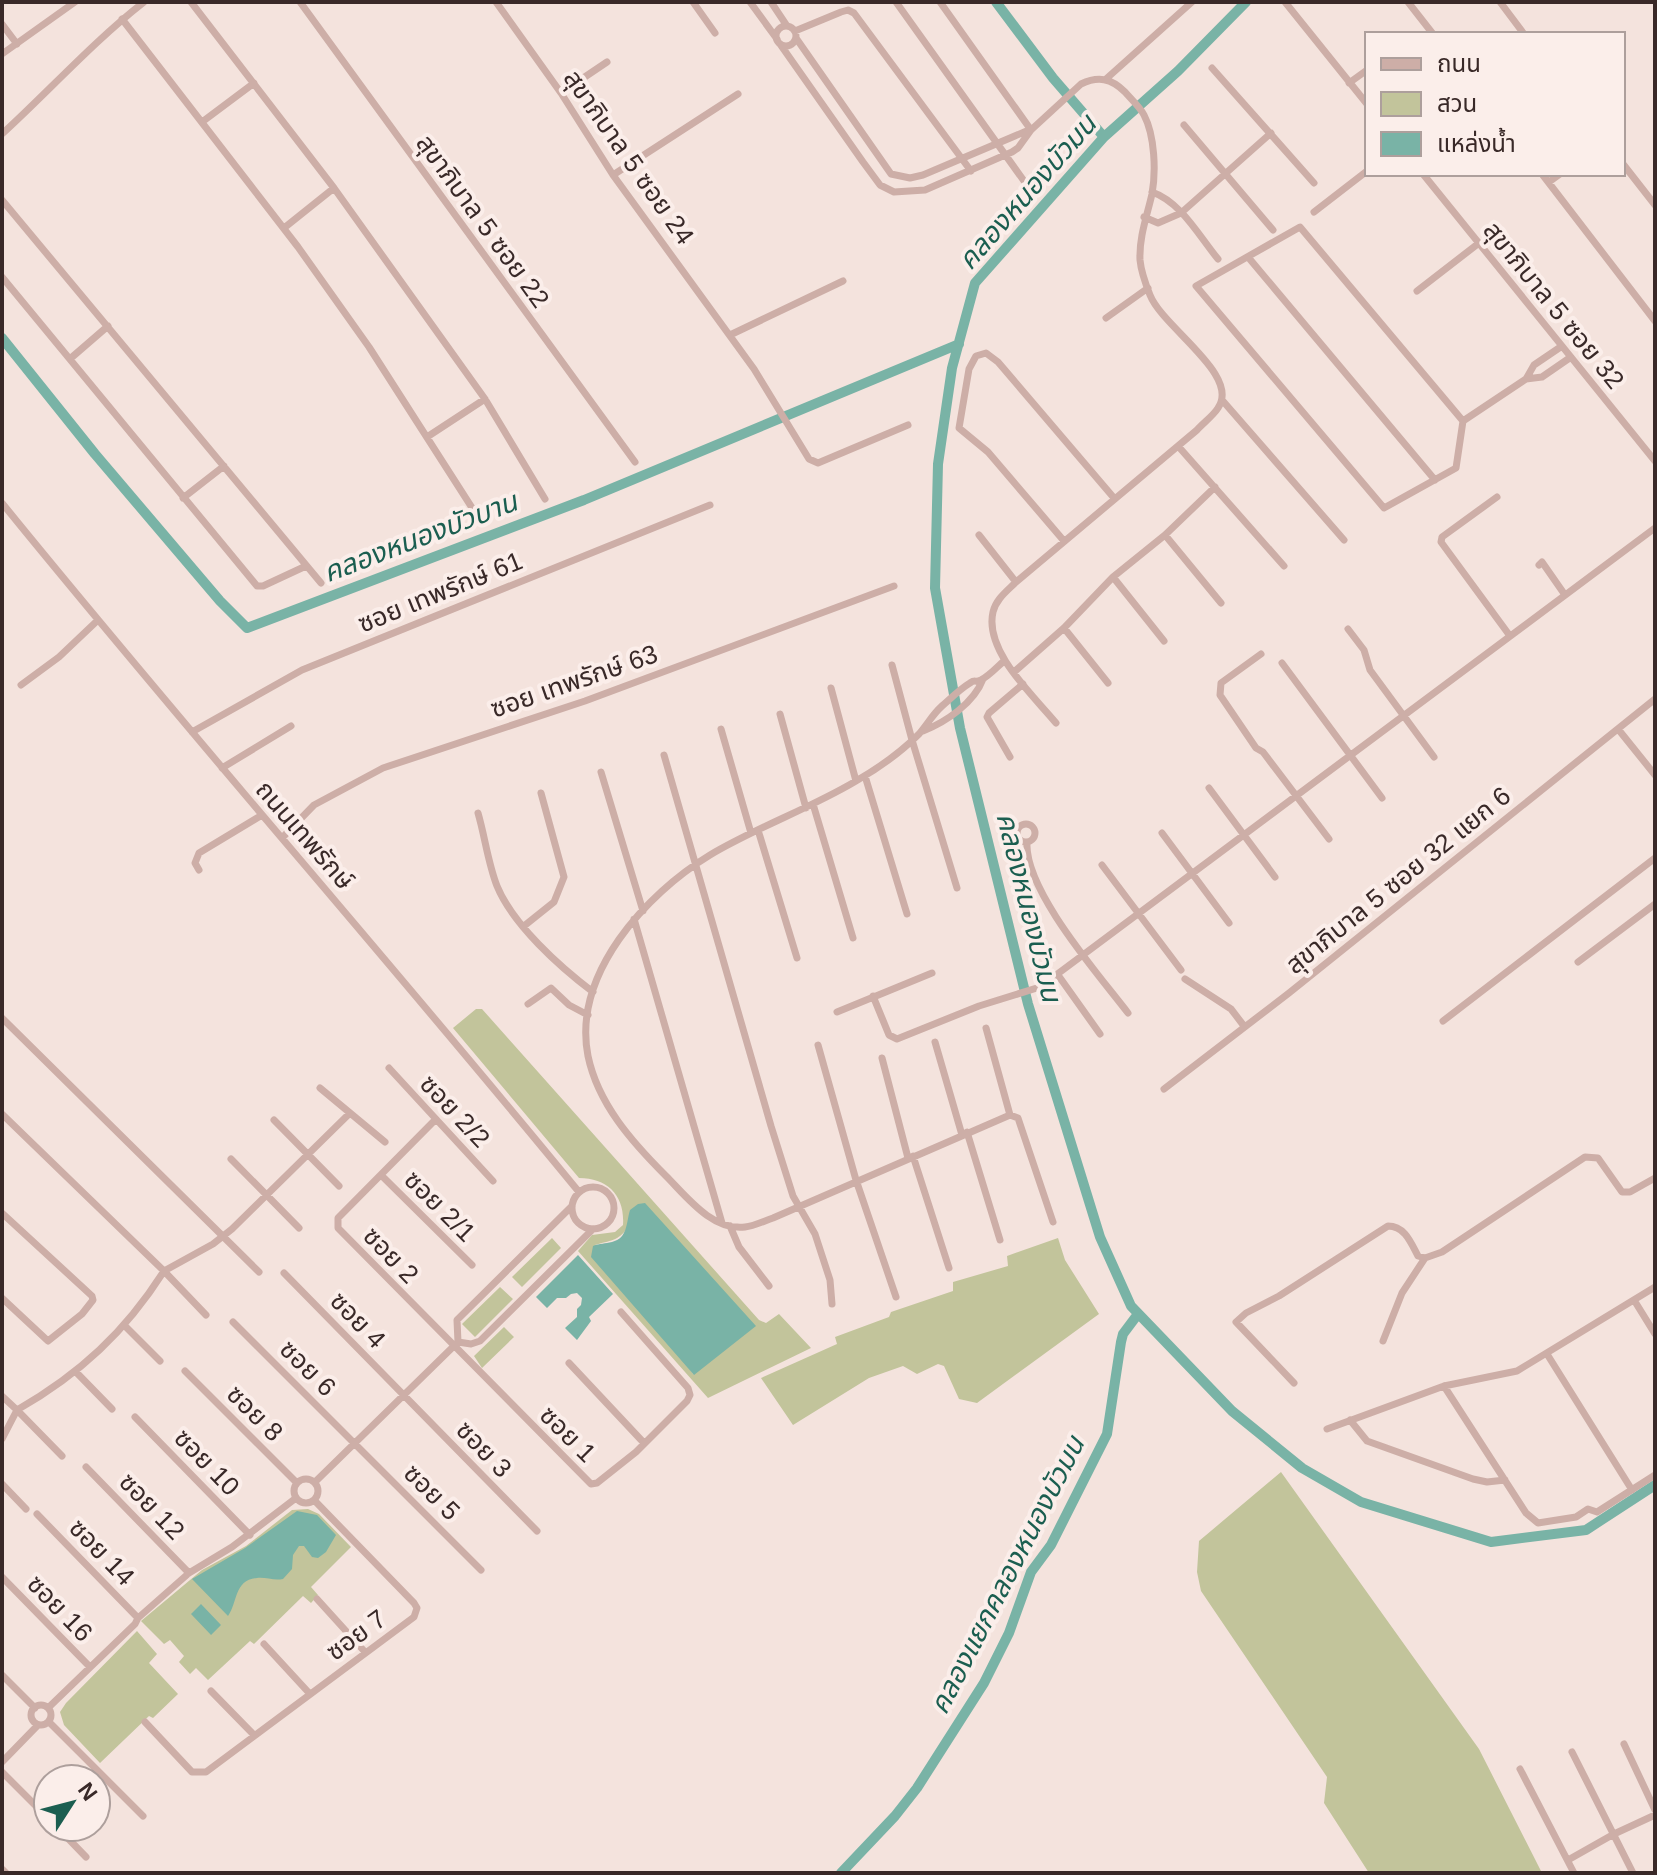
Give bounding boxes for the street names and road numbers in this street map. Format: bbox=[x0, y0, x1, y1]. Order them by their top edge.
street label: สุขาภิบาล 5 ซอย 24 bbox=[557, 64, 700, 251]
street label: สุขาภิบาล 5 ซอย 22 bbox=[409, 129, 556, 314]
street label: สุขาภิบาล 5 ซอย 32 bbox=[1477, 215, 1631, 395]
street label: ซอย เทพรักษ์ 61 bbox=[353, 545, 527, 639]
street label: ซอย เทพรักษ์ 63 bbox=[487, 638, 661, 724]
street label: ถนนเทพรักษ์ bbox=[250, 775, 360, 895]
street label: สุขาภิบาล 5 ซอย 32 แยก 6 bbox=[1280, 780, 1517, 981]
street label: ซอย 2/2 bbox=[414, 1069, 496, 1153]
street label: ซอย 2/1 bbox=[398, 1164, 482, 1248]
street label: ซอย 2 bbox=[357, 1221, 425, 1289]
street label: ซอย 4 bbox=[324, 1286, 392, 1354]
street label: ซอย 6 bbox=[274, 1334, 342, 1402]
street label: ซอย 8 bbox=[221, 1379, 289, 1447]
street label: ซอย 1 bbox=[534, 1400, 602, 1468]
street label: ซอย 3 bbox=[450, 1415, 518, 1483]
street label: ซอย 10 bbox=[168, 1422, 246, 1502]
street label: ซอย 5 bbox=[398, 1458, 466, 1526]
street label: ซอย 12 bbox=[113, 1466, 191, 1546]
street label: ซอย 14 bbox=[63, 1512, 141, 1592]
street label: ซอย 16 bbox=[21, 1568, 99, 1648]
street label: ซอย 7 bbox=[320, 1603, 392, 1667]

